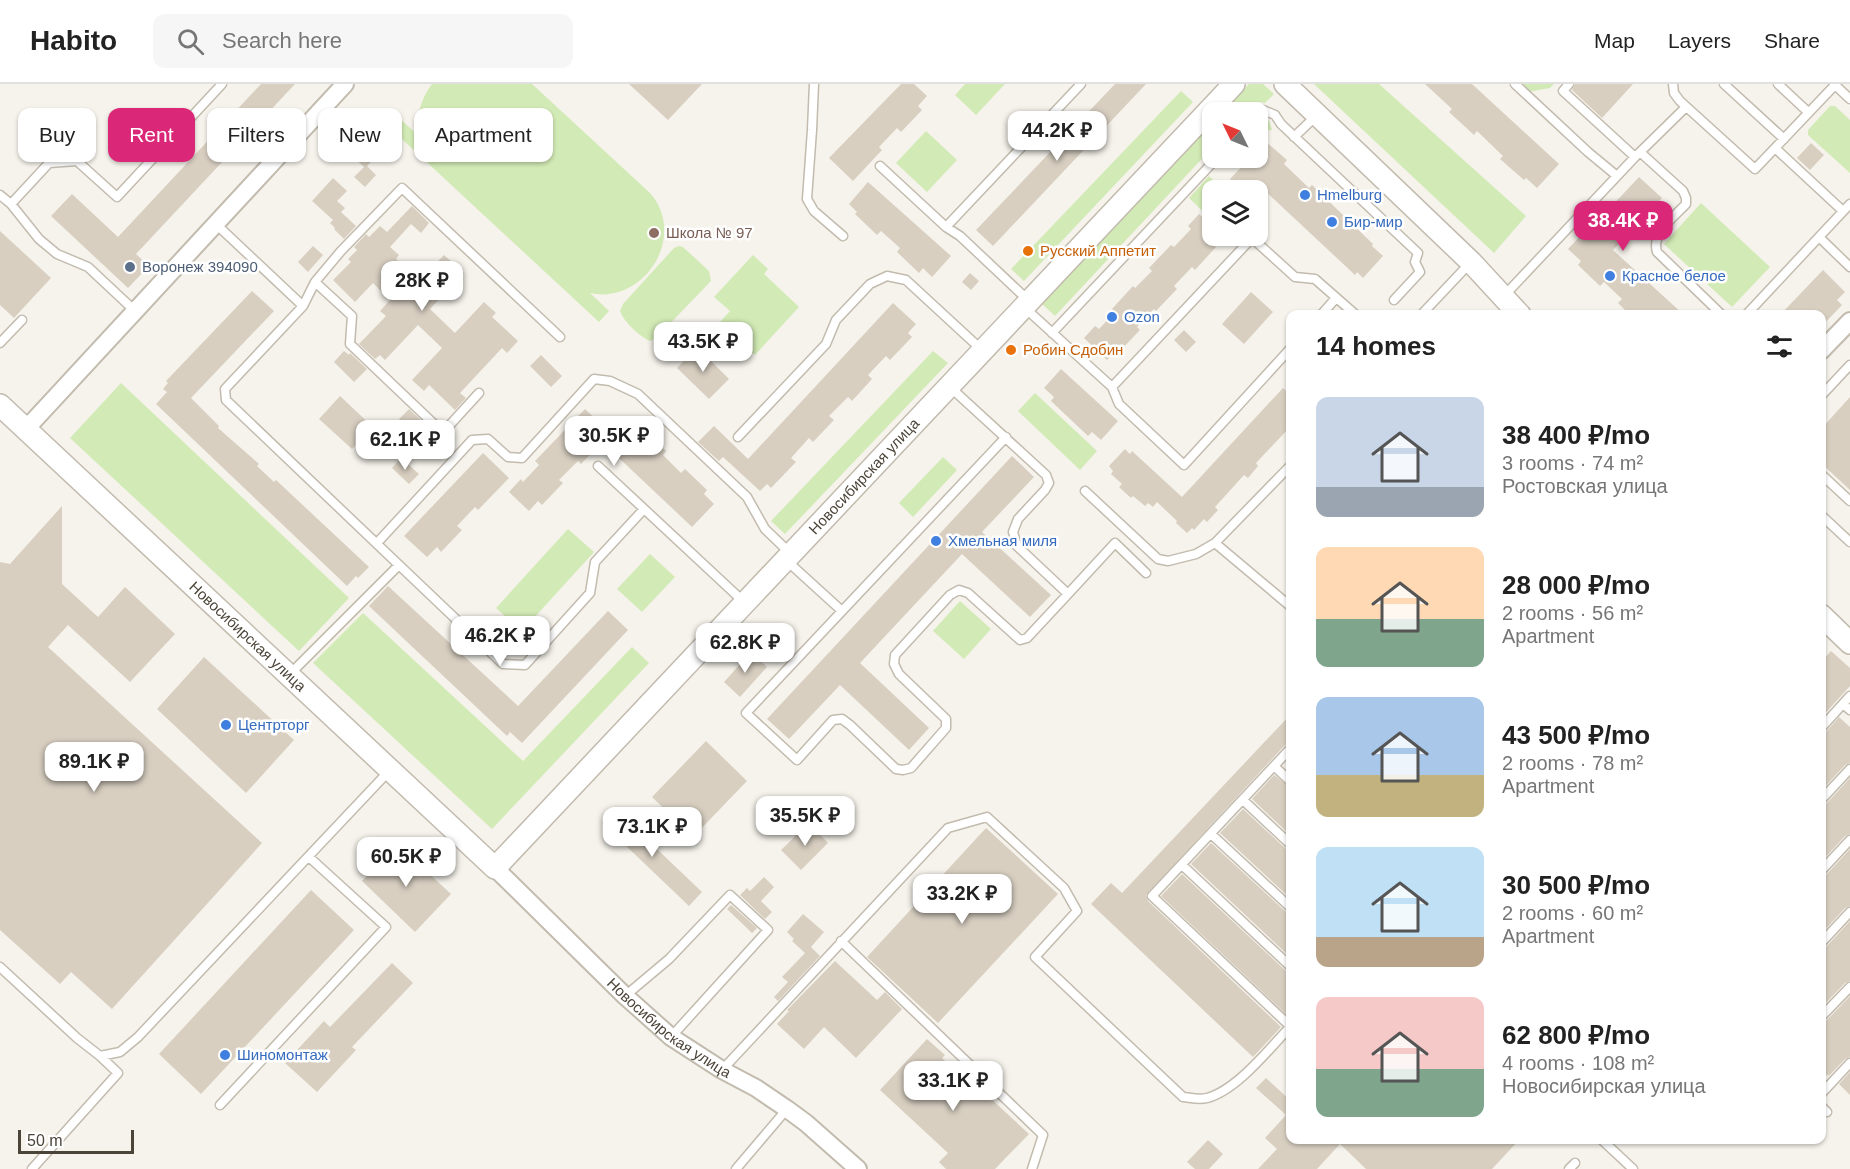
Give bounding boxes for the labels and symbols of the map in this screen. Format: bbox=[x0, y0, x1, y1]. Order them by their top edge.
north arrow bbox=[1202, 102, 1268, 168]
pin: 44.2K ₽ bbox=[1002, 111, 1112, 162]
place label: Hmelburg bbox=[1317, 186, 1382, 203]
marker: Hmelburg bbox=[1298, 188, 1312, 202]
pin: 38.4K ₽ bbox=[1568, 201, 1678, 252]
place label: Бир-мир bbox=[1344, 213, 1403, 230]
marker: Бир-мир bbox=[1325, 215, 1339, 229]
place label: Школа № 97 bbox=[666, 224, 753, 241]
marker: Школа № 97 bbox=[647, 226, 661, 240]
place label: Русский Аппетит bbox=[1040, 242, 1156, 259]
marker: Русский Аппетит bbox=[1021, 244, 1035, 258]
place label: Воронеж 394090 bbox=[142, 258, 258, 275]
marker: Воронеж 394090 bbox=[123, 260, 137, 274]
pin: 28K ₽ bbox=[380, 261, 464, 312]
place label: Красное белое bbox=[1622, 267, 1726, 284]
marker: Красное белое bbox=[1603, 269, 1617, 283]
place label: Ozon bbox=[1124, 308, 1160, 325]
marker: Ozon bbox=[1105, 310, 1119, 324]
pin: 43.5K ₽ bbox=[648, 322, 758, 373]
place label: Робин Сдобин bbox=[1023, 341, 1123, 358]
marker: Робин Сдобин bbox=[1004, 343, 1018, 357]
street label: Новосибирская улица bbox=[805, 414, 923, 537]
pin: 30.5K ₽ bbox=[559, 416, 669, 467]
pin: 62.1K ₽ bbox=[350, 420, 460, 471]
place label: Хмельная миля bbox=[948, 532, 1057, 549]
marker: Хмельная миля bbox=[929, 534, 943, 548]
street label: Новосибирская улица bbox=[186, 578, 310, 695]
pin: 46.2K ₽ bbox=[445, 616, 555, 667]
pin: 62.8K ₽ bbox=[690, 623, 800, 674]
place label: Центрторг bbox=[238, 716, 310, 733]
marker: Центрторг bbox=[219, 718, 233, 732]
pin: 89.1K ₽ bbox=[39, 742, 149, 793]
pin: 35.5K ₽ bbox=[750, 796, 860, 847]
pin: 73.1K ₽ bbox=[597, 807, 707, 858]
pin: 60.5K ₽ bbox=[351, 837, 461, 888]
pin: 33.2K ₽ bbox=[907, 874, 1017, 925]
street label: Новосибирская улица bbox=[604, 974, 734, 1081]
place label: Шиномонтаж bbox=[237, 1046, 328, 1063]
marker: Шиномонтаж bbox=[218, 1048, 232, 1062]
pin: 33.1K ₽ bbox=[898, 1061, 1008, 1112]
scale bar bbox=[18, 1127, 134, 1154]

